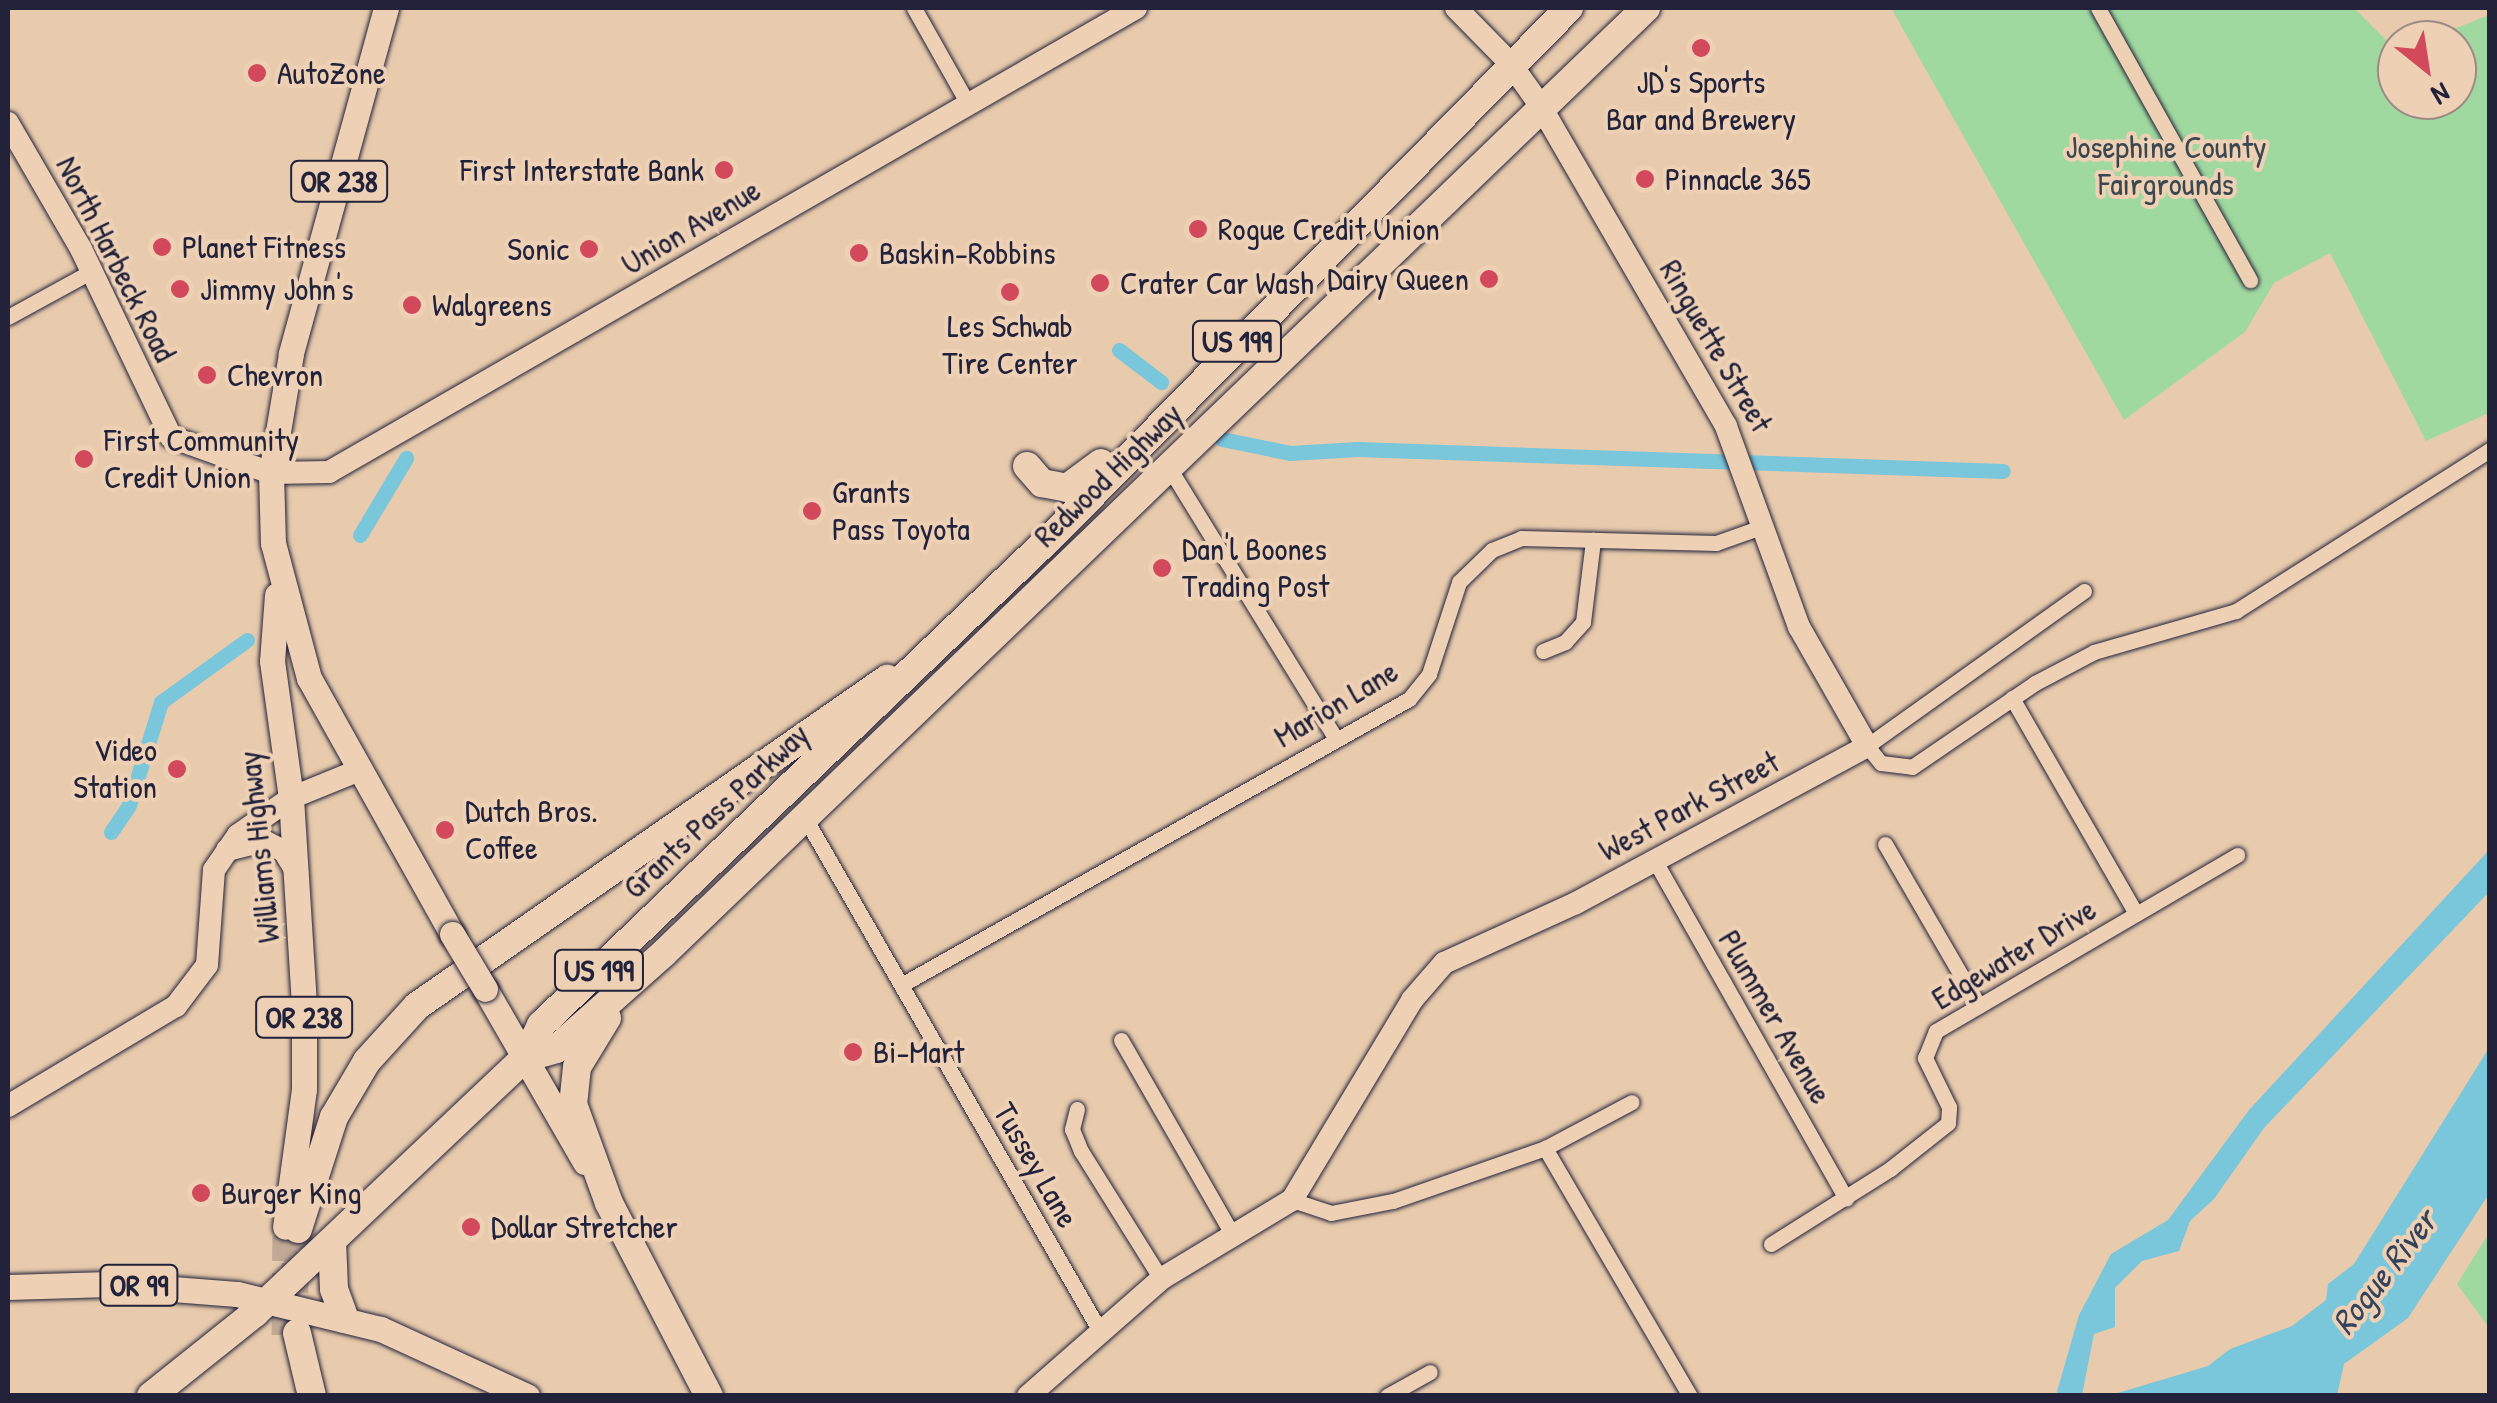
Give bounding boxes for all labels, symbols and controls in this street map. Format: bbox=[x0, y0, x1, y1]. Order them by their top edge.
north arrow bbox=[2377, 20, 2477, 120]
marker: JD's Sports Bar and Brewery bbox=[1690, 37, 1712, 59]
place label: AutoZone bbox=[277, 54, 386, 92]
marker: AutoZone bbox=[246, 62, 268, 84]
place label: JD's Sports Bar and Brewery bbox=[1606, 64, 1796, 139]
text: N bbox=[2425, 74, 2457, 114]
park label: Josephine County Fairgrounds bbox=[2066, 129, 2266, 204]
street label: North Harbeck Road bbox=[48, 150, 184, 368]
place label: First Interstate Bank bbox=[460, 151, 704, 189]
road number: OR 238 bbox=[289, 156, 389, 206]
marker: First Interstate Bank bbox=[713, 159, 735, 181]
place label: Pinnacle 365 bbox=[1665, 160, 1811, 198]
marker: Pinnacle 365 bbox=[1634, 168, 1656, 190]
street label: Union Avenue bbox=[615, 171, 767, 283]
place label: Rogue Credit Union bbox=[1218, 210, 1440, 248]
marker: Rogue Credit Union bbox=[1187, 218, 1209, 240]
place label: Planet Fitness bbox=[182, 228, 346, 266]
place label: Sonic bbox=[507, 230, 569, 268]
place label: Baskin-Robbins bbox=[879, 234, 1056, 272]
marker: Planet Fitness bbox=[151, 236, 173, 258]
marker: Sonic bbox=[578, 238, 600, 260]
marker: Baskin-Robbins bbox=[848, 242, 870, 264]
street label: Ringuette Street bbox=[1651, 253, 1781, 439]
place label: Dairy Queen bbox=[1327, 260, 1469, 298]
place label: Crater Car Wash bbox=[1120, 264, 1314, 302]
marker: Dairy Queen bbox=[1478, 268, 1500, 290]
place label: Jimmy John's bbox=[200, 270, 354, 308]
marker: Crater Car Wash bbox=[1089, 272, 1111, 294]
marker: Jimmy John's bbox=[169, 278, 191, 300]
marker: Les Schwab Tire Center bbox=[999, 281, 1021, 303]
place label: Walgreens bbox=[432, 286, 552, 324]
marker: Walgreens bbox=[401, 294, 423, 316]
place label: Les Schwab Tire Center bbox=[942, 308, 1078, 383]
road number: US 199 bbox=[1190, 316, 1284, 366]
place label: Chevron bbox=[227, 356, 323, 394]
marker: Chevron bbox=[196, 364, 218, 386]
street label: Redwood Highway bbox=[1026, 395, 1190, 555]
place label: First Community Credit Union bbox=[104, 422, 299, 497]
marker: First Community Credit Union bbox=[73, 448, 95, 470]
place label: Grants Pass Toyota bbox=[832, 474, 970, 549]
marker: Grants Pass Toyota bbox=[801, 500, 823, 522]
place label: Dan'l Boones Trading Post bbox=[1182, 531, 1329, 606]
marker: Dan'l Boones Trading Post bbox=[1151, 557, 1173, 579]
street label: Marion Lane bbox=[1267, 652, 1405, 756]
street label: Grants Pass Parkway bbox=[615, 715, 817, 907]
place label: Video Station bbox=[73, 732, 157, 807]
street label: West Park Street bbox=[1592, 742, 1786, 870]
street label: Williams Highway bbox=[230, 749, 288, 945]
marker: Video Station bbox=[166, 758, 188, 780]
place label: Dutch Bros. Coffee bbox=[465, 793, 598, 868]
marker: Dutch Bros. Coffee bbox=[434, 819, 456, 841]
street label: Edgewater Drive bbox=[1925, 890, 2103, 1018]
street label: Plummer Avenue bbox=[1710, 923, 1840, 1111]
road number: US 199 bbox=[552, 945, 646, 995]
road number: OR 238 bbox=[254, 992, 354, 1042]
place label: Bi-Mart bbox=[873, 1033, 964, 1071]
marker: Bi-Mart bbox=[842, 1041, 864, 1063]
street label: Tussey Lane bbox=[985, 1096, 1087, 1234]
place label: Burger King bbox=[221, 1174, 362, 1212]
marker: Burger King bbox=[190, 1182, 212, 1204]
water label: Rogue River bbox=[2322, 1201, 2446, 1343]
place label: Dollar Stretcher bbox=[491, 1208, 678, 1246]
marker: Dollar Stretcher bbox=[460, 1216, 482, 1238]
road number: OR 99 bbox=[99, 1260, 179, 1310]

